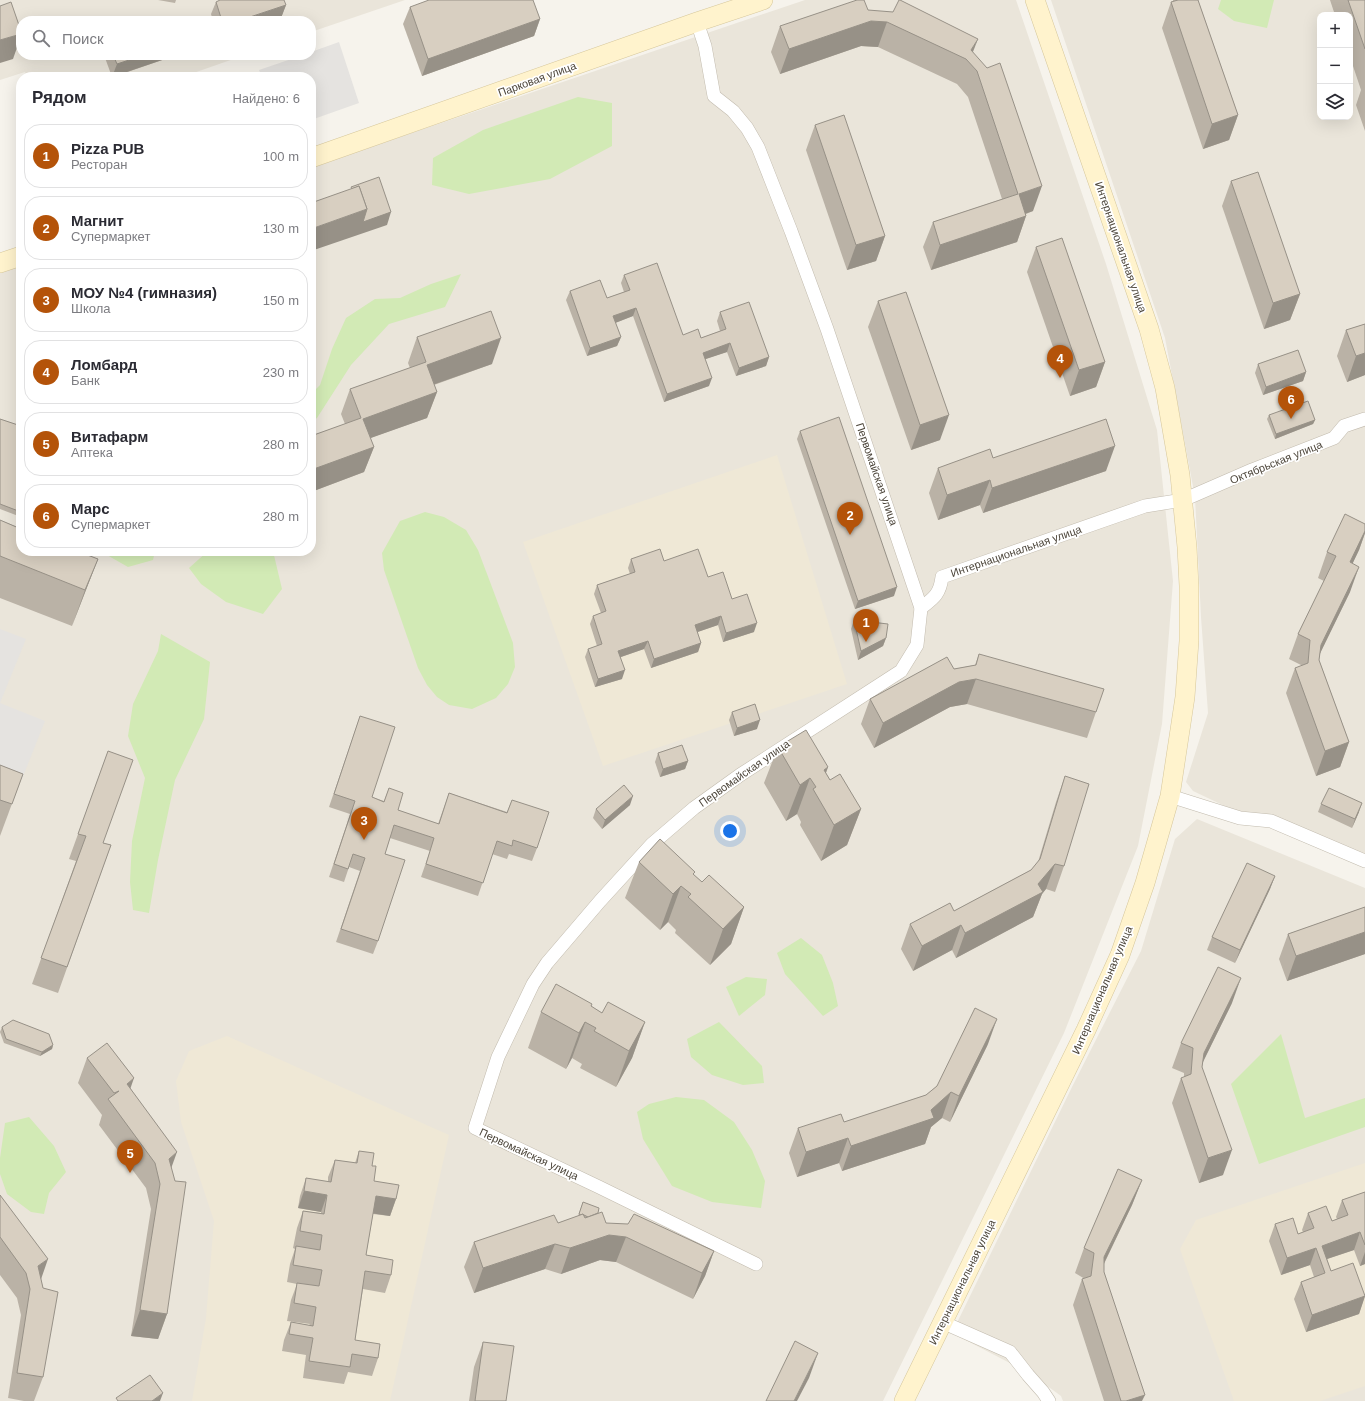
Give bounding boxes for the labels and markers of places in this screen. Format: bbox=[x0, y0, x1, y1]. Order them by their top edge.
pin: 4 bbox=[1047, 345, 1073, 378]
pin: 6 bbox=[1278, 386, 1304, 419]
pin: 2 bbox=[837, 502, 863, 535]
pin: 1 bbox=[853, 609, 879, 642]
pin: 3 bbox=[351, 807, 377, 840]
pin: 5 bbox=[117, 1140, 143, 1173]

